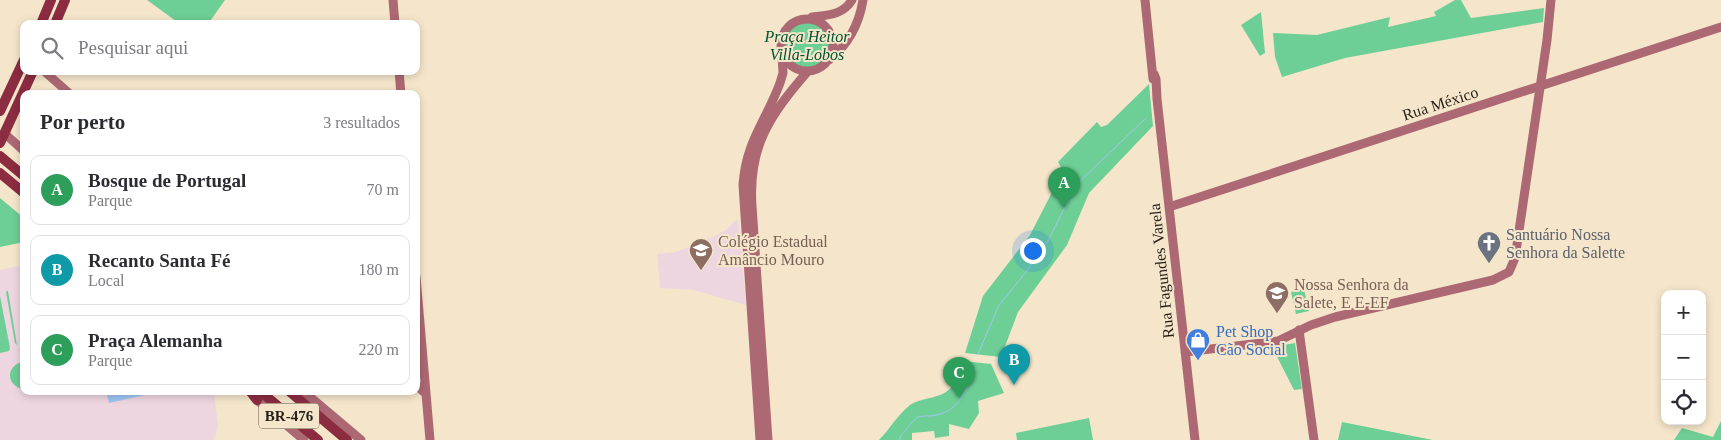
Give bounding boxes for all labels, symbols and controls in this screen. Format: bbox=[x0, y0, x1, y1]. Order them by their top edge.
search box bbox=[20, 20, 420, 75]
park label: Praça Heitor Villa-Lobos bbox=[764, 28, 850, 63]
icon: search bbox=[38, 34, 66, 62]
text: Pesquisar aqui bbox=[78, 37, 188, 58]
street label: Rua México bbox=[1400, 83, 1480, 124]
text: Por perto bbox=[40, 110, 125, 134]
text: 3 resultados bbox=[323, 114, 400, 131]
pin: A bbox=[1048, 167, 1080, 208]
text: Bosque de Portugal bbox=[88, 170, 246, 191]
text: A bbox=[51, 181, 63, 198]
text: 70 m bbox=[367, 181, 399, 198]
text: Parque bbox=[88, 192, 132, 209]
street label: Rua Fagundes Varela bbox=[1146, 202, 1178, 339]
place label: Santuário Nossa Senhora da Salette bbox=[1506, 226, 1625, 261]
church icon: Santuário Nossa Senhora da Salette bbox=[1476, 230, 1502, 264]
place label: Colégio Estadual Amâncio Mouro bbox=[718, 233, 828, 268]
school or university icon: Colégio Estadual Amâncio Mouro bbox=[688, 237, 714, 271]
your location bbox=[1020, 238, 1046, 264]
text: Recanto Santa Fé bbox=[88, 250, 230, 271]
text: B bbox=[52, 261, 62, 278]
text: 180 m bbox=[359, 261, 399, 278]
text: Local bbox=[88, 272, 124, 289]
place label: Nossa Senhora da Salete, E E-EF bbox=[1294, 276, 1409, 311]
school or university icon: Nossa Senhora da Salete, E E-EF bbox=[1264, 280, 1290, 314]
map controls bbox=[1661, 290, 1706, 425]
button: + bbox=[1661, 290, 1706, 335]
place label: Pet Shop Cão Social bbox=[1216, 323, 1286, 358]
shop icon: Pet Shop Cão Social bbox=[1185, 327, 1211, 361]
text: Praça Alemanha bbox=[88, 330, 223, 351]
button: − bbox=[1661, 335, 1706, 380]
text: C bbox=[51, 341, 63, 358]
text: 220 m bbox=[359, 341, 399, 358]
pin: B bbox=[998, 344, 1030, 385]
text: Parque bbox=[88, 352, 132, 369]
pin: C bbox=[943, 357, 975, 398]
button: locate bbox=[1661, 380, 1706, 425]
road number: BR-476 bbox=[259, 404, 319, 428]

